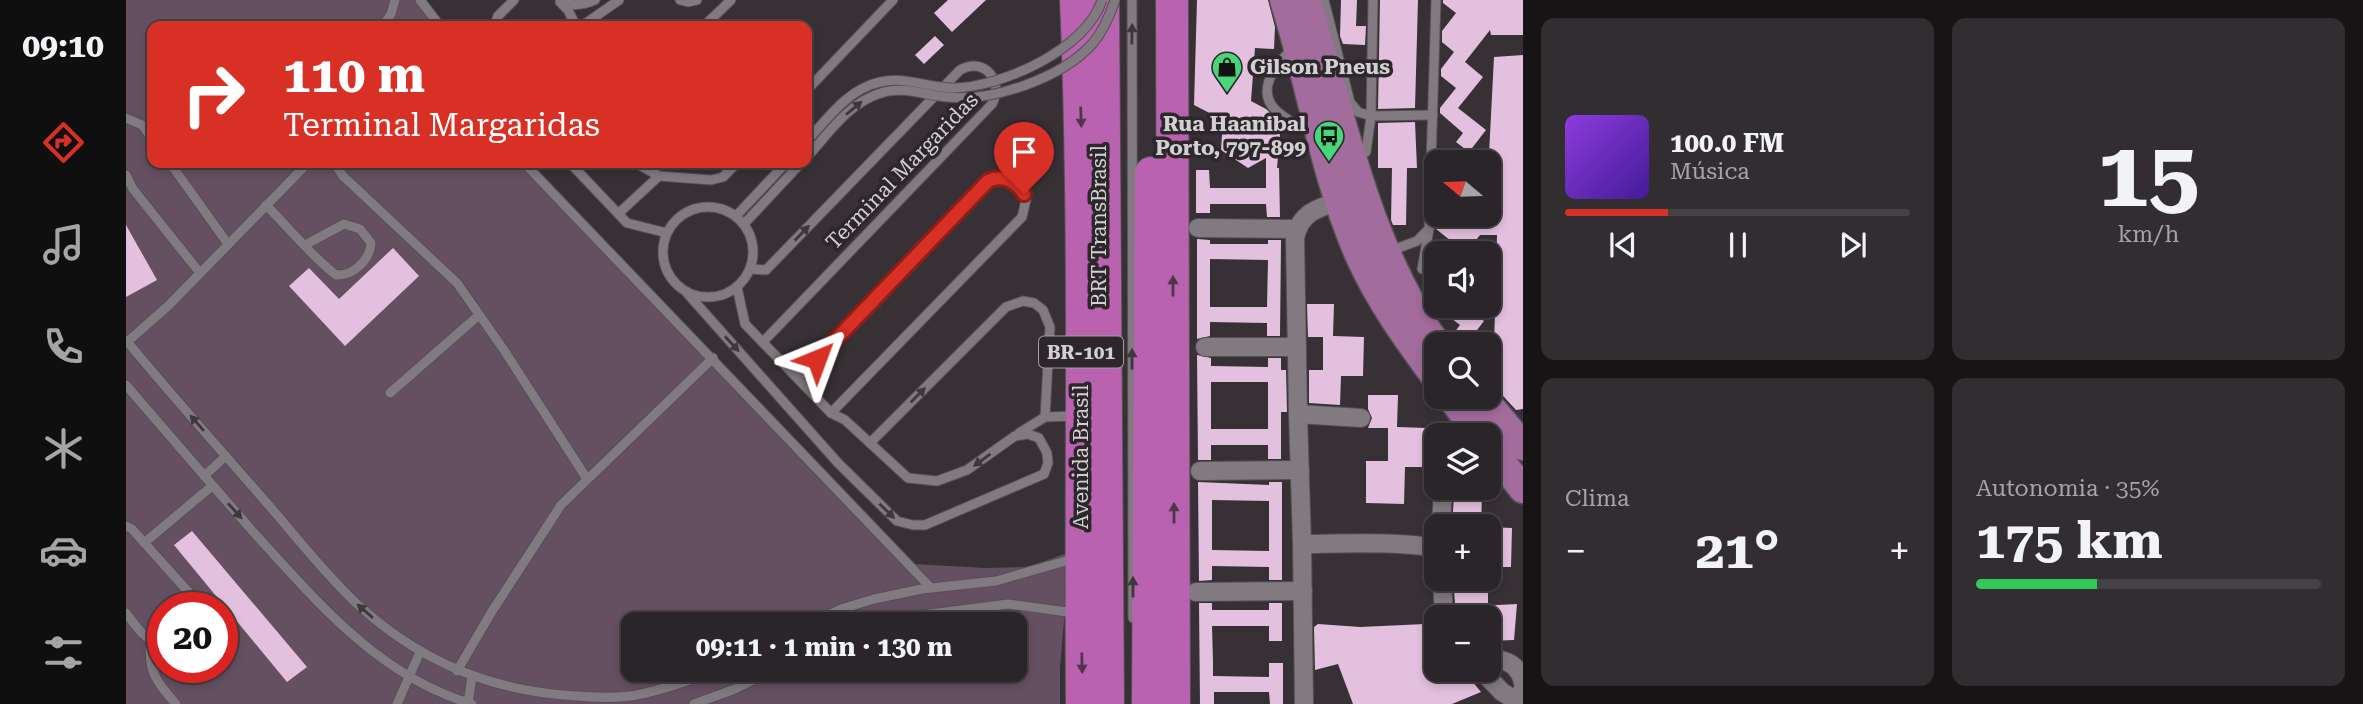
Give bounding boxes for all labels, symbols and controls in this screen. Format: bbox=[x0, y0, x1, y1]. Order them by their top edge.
one-way arrow bbox=[1126, 23, 1138, 45]
text: 09:10 bbox=[22, 27, 104, 65]
text: 110 m bbox=[283, 47, 425, 104]
icon: right bbox=[168, 49, 259, 140]
shop icon: Gilson Pneus bbox=[1210, 50, 1244, 94]
place label: Gilson Pneus bbox=[1250, 55, 1390, 79]
street label: Terminal Margaridas bbox=[821, 88, 983, 254]
one-way arrow bbox=[845, 100, 863, 115]
text: Terminal Margaridas bbox=[283, 106, 600, 144]
one-way arrow bbox=[1075, 106, 1087, 128]
place label: Rua Haanibal Porto, 797-899 bbox=[1155, 112, 1306, 160]
icon: directions bbox=[39, 118, 88, 167]
bus stop icon: Rua Haanibal Porto, 797-899 bbox=[1312, 119, 1346, 163]
pin bbox=[994, 122, 1054, 194]
text: 15 bbox=[2098, 122, 2199, 228]
text: 100.0 FM bbox=[1670, 128, 1784, 158]
icon: arrive bbox=[1005, 133, 1043, 171]
street label: BRT TransBrasil bbox=[1087, 145, 1111, 307]
north arrow bbox=[1424, 150, 1502, 228]
map controls bbox=[1424, 150, 1501, 682]
text: Música bbox=[1670, 158, 1750, 185]
icon: music bbox=[39, 220, 88, 269]
text: km/h bbox=[2118, 221, 2179, 248]
one-way arrow bbox=[794, 225, 810, 242]
icon: previous bbox=[1604, 226, 1642, 264]
icon: pause bbox=[1719, 226, 1757, 264]
icon: next bbox=[1834, 226, 1872, 264]
button: sound bbox=[1424, 241, 1501, 318]
one-way arrow bbox=[1167, 275, 1179, 297]
icon: phone bbox=[39, 322, 88, 371]
position arrow bbox=[780, 322, 854, 396]
button: search bbox=[1424, 332, 1501, 409]
one-way arrow bbox=[724, 335, 740, 352]
road number: BR-101 bbox=[1039, 336, 1123, 368]
one-way arrow bbox=[1126, 348, 1138, 370]
street label: Avenida Brasil bbox=[1069, 384, 1093, 529]
one-way arrow bbox=[910, 387, 926, 403]
one-way arrow bbox=[190, 415, 206, 432]
button: layers bbox=[1424, 423, 1501, 500]
icon: climate bbox=[39, 424, 88, 473]
one-way arrow bbox=[973, 452, 991, 466]
text: Autonomia · 35% bbox=[1976, 475, 2160, 502]
text: Clima bbox=[1565, 485, 1629, 512]
one-way arrow bbox=[227, 502, 243, 520]
one-way arrow bbox=[878, 502, 894, 519]
one-way arrow bbox=[1168, 502, 1180, 524]
text: 175 km bbox=[1976, 510, 2163, 571]
button: + bbox=[1424, 514, 1501, 591]
text: 21° bbox=[1695, 520, 1780, 581]
icon: car bbox=[39, 526, 88, 575]
text: − bbox=[1565, 529, 1586, 573]
text: + bbox=[1889, 529, 1910, 573]
one-way arrow bbox=[1127, 576, 1139, 598]
speed limit sign: 20 bbox=[147, 592, 238, 683]
one-way arrow bbox=[356, 603, 374, 619]
button: − bbox=[1424, 605, 1501, 682]
icon: filters bbox=[39, 628, 88, 677]
text: 09:11 · 1 min · 130 m bbox=[696, 632, 952, 662]
one-way arrow bbox=[1076, 652, 1088, 674]

